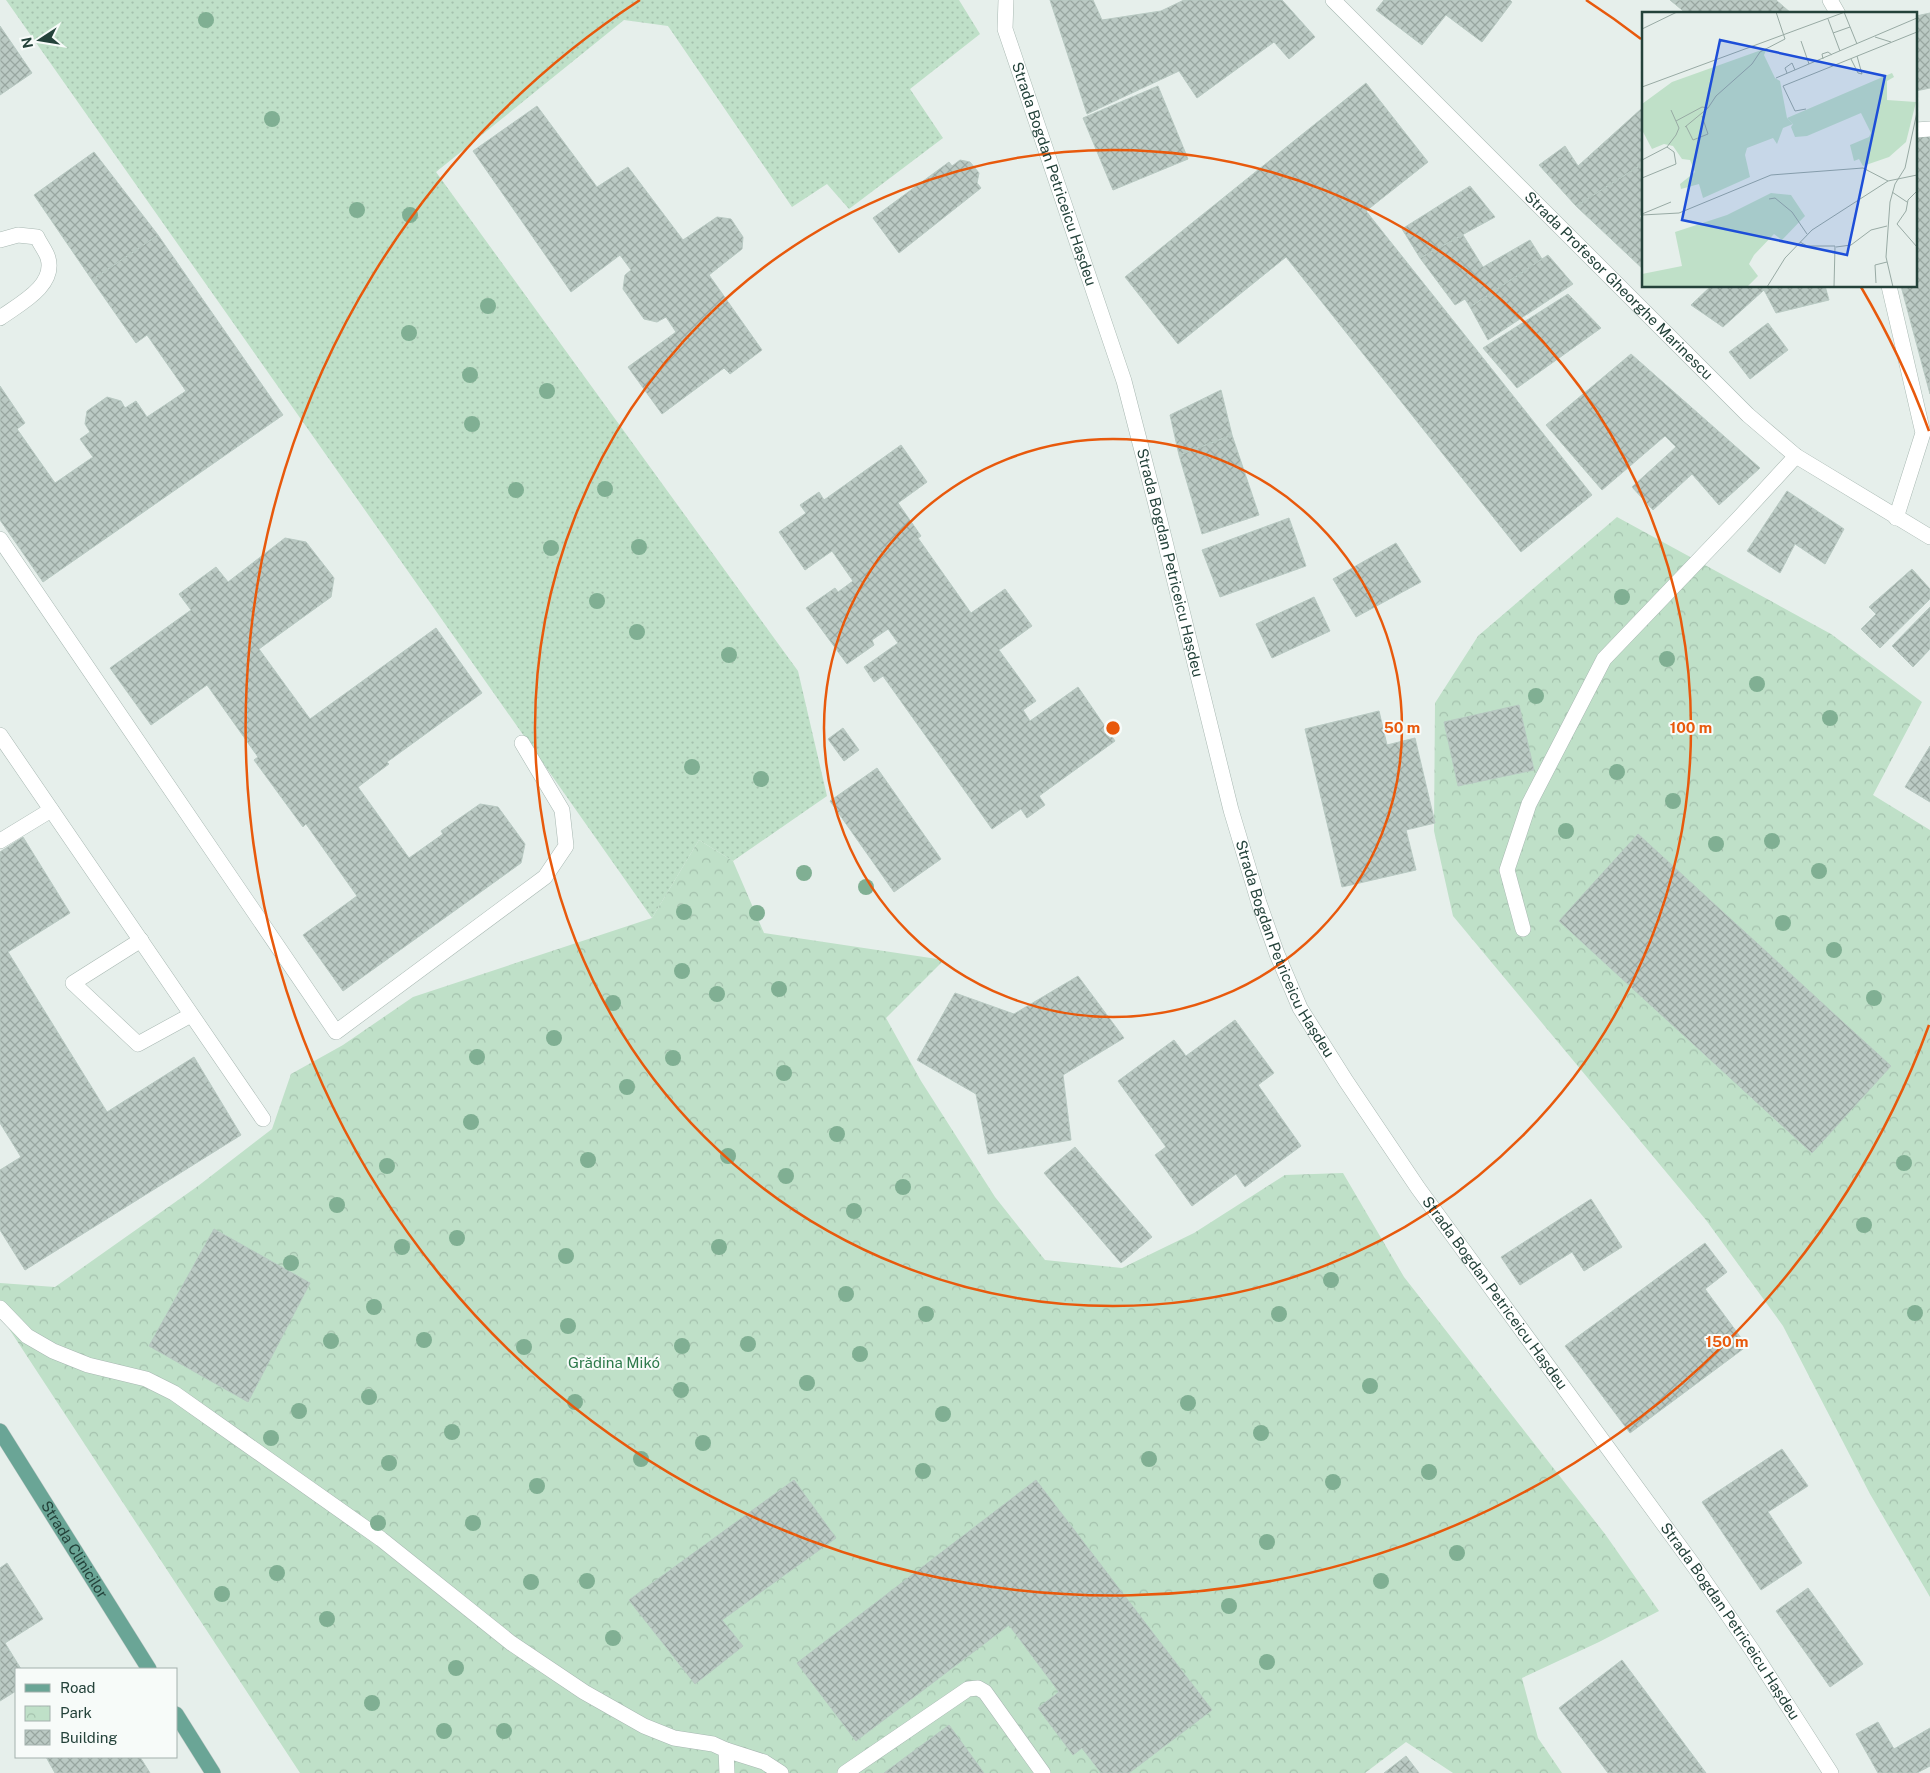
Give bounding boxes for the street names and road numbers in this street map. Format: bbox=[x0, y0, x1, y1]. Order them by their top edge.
street label: Strada Bogdan Petriceicu Hașdeu bbox=[1009, 60, 1100, 288]
street label: Strada Profesor Gheorghe Marinescu bbox=[1521, 188, 1717, 383]
street label: Strada Bogdan Petriceicu Hașdeu bbox=[1134, 446, 1207, 679]
street label: Strada Bogdan Petriceicu Hașdeu bbox=[1233, 838, 1338, 1060]
street label: Strada Bogdan Petriceicu Hașdeu bbox=[1419, 1193, 1571, 1393]
street label: Strada Clinicilor bbox=[38, 1498, 112, 1601]
street label: Strada Bogdan Petriceicu Hașdeu bbox=[1657, 1519, 1804, 1723]

